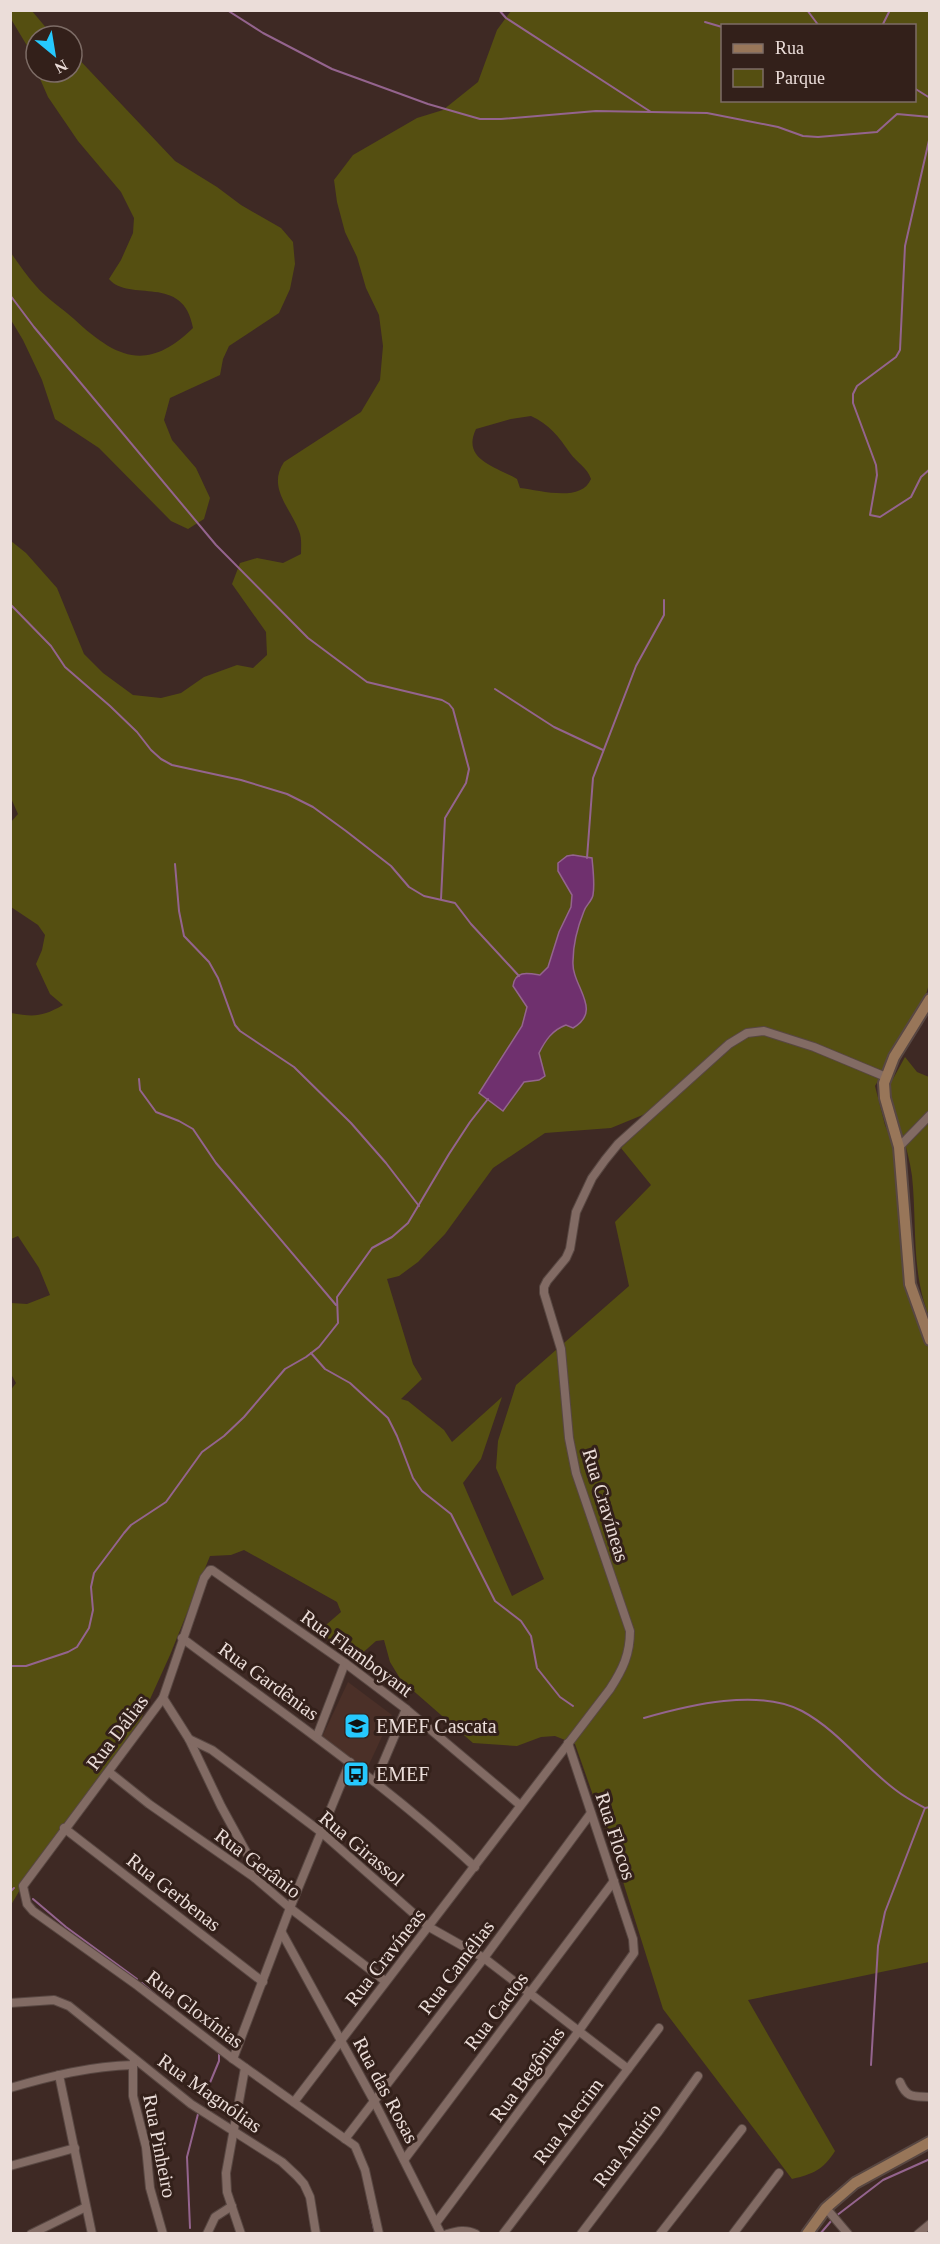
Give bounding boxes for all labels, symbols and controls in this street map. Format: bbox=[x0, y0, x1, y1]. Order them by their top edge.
north arrow bbox=[24, 24, 84, 84]
legend bbox=[721, 24, 916, 102]
text: Rua bbox=[775, 38, 804, 58]
text: N bbox=[52, 56, 71, 77]
text: Parque bbox=[775, 68, 825, 88]
street label: Rua Cravíneas bbox=[578, 1446, 634, 1564]
street label: Rua Flamboyant bbox=[296, 1605, 418, 1702]
street label: Rua Gardênias bbox=[215, 1637, 323, 1725]
street label: Rua Dálias bbox=[82, 1690, 152, 1774]
school or university icon: EMEF Cascata bbox=[342, 1711, 372, 1741]
place label: EMEF Cascata bbox=[376, 1715, 497, 1737]
bus stop icon: EMEF bbox=[341, 1759, 371, 1789]
place label: EMEF bbox=[376, 1763, 429, 1785]
street label: Rua Flocos bbox=[592, 1790, 641, 1883]
street label: Rua Girassol bbox=[315, 1806, 409, 1890]
street label: Rua Gerânio bbox=[211, 1824, 305, 1902]
street label: Rua Gerbenas bbox=[123, 1849, 225, 1936]
street label: Rua Cravíneas bbox=[340, 1904, 430, 2010]
street label: Rua Camélias bbox=[414, 1916, 499, 2018]
street label: Rua Gloxínias bbox=[142, 1966, 248, 2053]
street label: Rua Cactos bbox=[460, 1968, 532, 2054]
street label: Rua Begônias bbox=[485, 2022, 570, 2126]
street label: Rua das Rosas bbox=[349, 2033, 423, 2147]
street label: Rua Magnólias bbox=[153, 2049, 266, 2138]
street label: Rua Alecrim bbox=[529, 2073, 608, 2168]
street label: Rua Pinheiro bbox=[139, 2092, 181, 2200]
street label: Rua Antúrio bbox=[589, 2099, 665, 2191]

